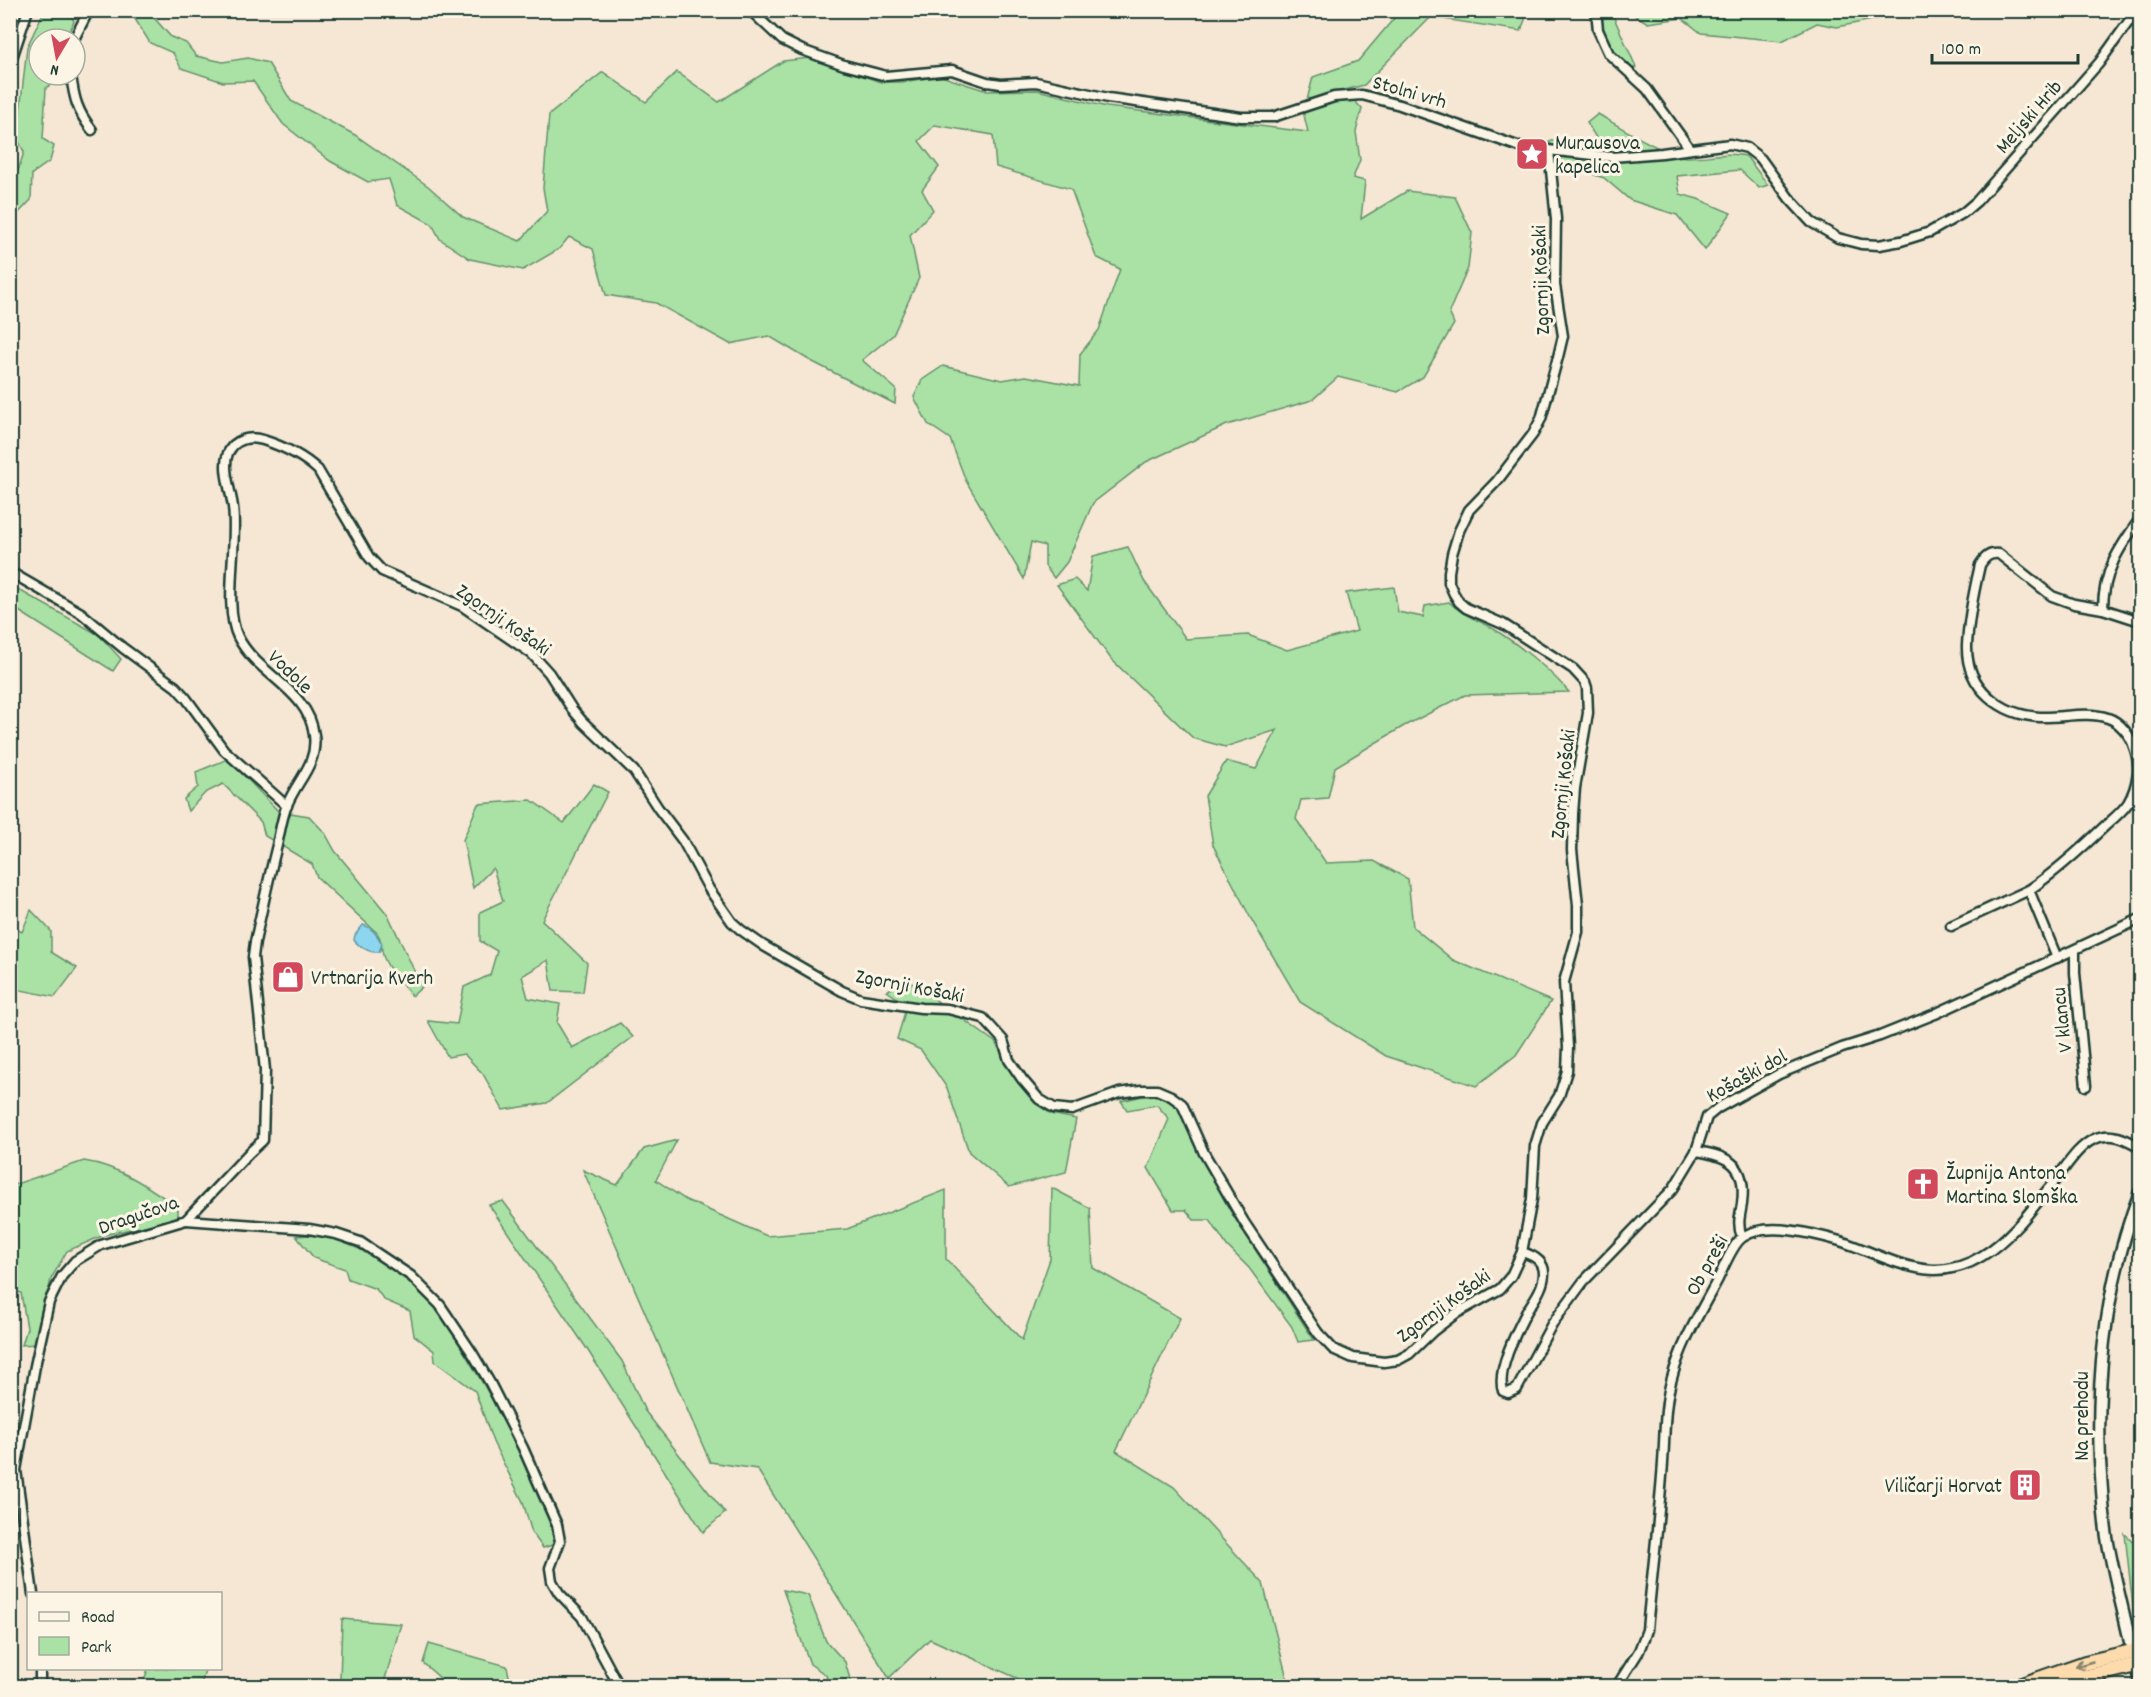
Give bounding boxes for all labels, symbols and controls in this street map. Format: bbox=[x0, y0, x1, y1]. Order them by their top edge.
north arrow bbox=[27, 27, 87, 87]
scale bar bbox=[1932, 27, 2078, 65]
text: 100 m bbox=[1941, 38, 1981, 63]
text: N bbox=[49, 57, 61, 81]
street label: Stolni vrh bbox=[1369, 69, 1450, 119]
street label: Meljski Hrib bbox=[1990, 74, 2071, 162]
place label: Murausova kapelica bbox=[1555, 130, 1641, 184]
place icon: Murausova kapelica bbox=[1514, 136, 1550, 172]
street label: Zgornji Košaki bbox=[1526, 224, 1560, 335]
street label: Zgornji Košaki bbox=[449, 578, 556, 665]
street label: Vodole bbox=[259, 644, 318, 702]
street label: Zgornji Košaki bbox=[1544, 728, 1586, 841]
shop icon: Vrtnarija Kverh bbox=[270, 959, 306, 995]
street label: Zgornji Košaki bbox=[853, 963, 966, 1013]
place label: Vrtnarija Kverh bbox=[311, 965, 433, 995]
street label: V klancu bbox=[2046, 986, 2082, 1054]
street label: Košaški dol bbox=[1701, 1043, 1793, 1112]
place label: Župnija Antona Martina Slomška bbox=[1946, 1160, 2079, 1214]
church icon: Župnija Antona Martina Slomška bbox=[1905, 1166, 1941, 1202]
street label: Dragučova bbox=[95, 1189, 184, 1245]
street label: Ob preši bbox=[1680, 1230, 1738, 1302]
street label: Zgornji Košaki bbox=[1392, 1263, 1498, 1352]
street label: Na prehodu bbox=[2069, 1371, 2099, 1461]
building icon: Viličarji Horvat bbox=[2007, 1467, 2043, 1503]
place label: Viličarji Horvat bbox=[1885, 1473, 2002, 1503]
legend bbox=[27, 1592, 222, 1670]
text: Road bbox=[81, 1606, 115, 1631]
text: Park bbox=[81, 1636, 112, 1661]
one-way arrow bbox=[2075, 1659, 2094, 1670]

